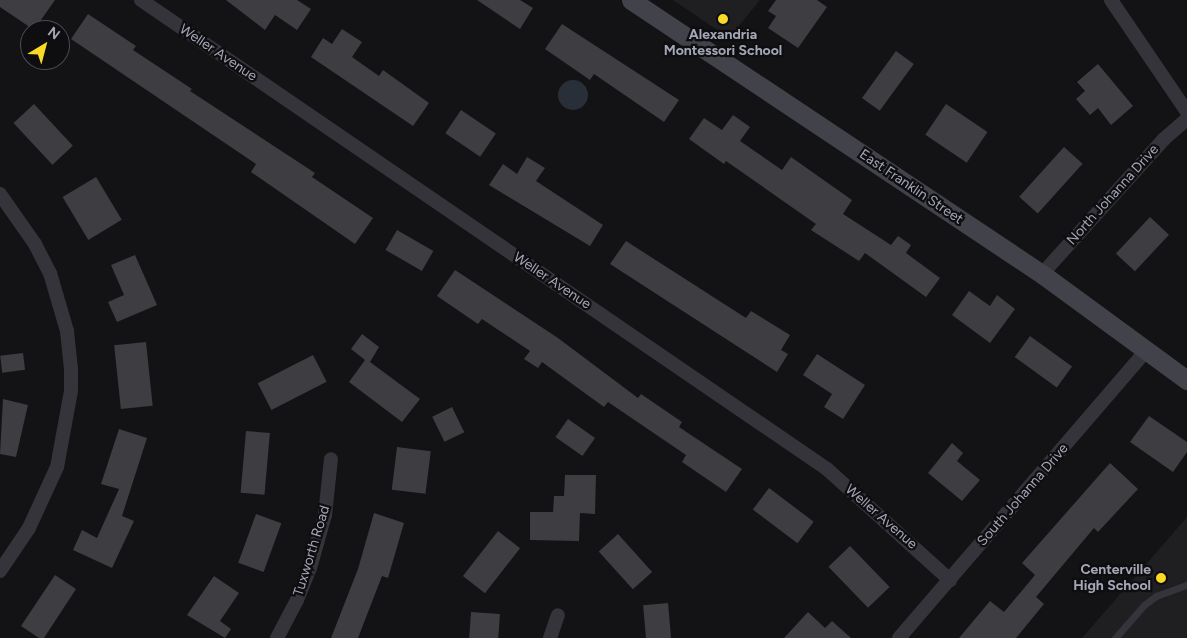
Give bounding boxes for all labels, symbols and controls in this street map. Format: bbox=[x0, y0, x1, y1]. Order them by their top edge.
marker: Alexandria Montessori School bbox=[717, 13, 729, 25]
north arrow bbox=[20, 20, 70, 70]
street label: Weller Avenue bbox=[176, 21, 260, 85]
text: N bbox=[44, 23, 63, 43]
place label: Alexandria Montessori School bbox=[664, 27, 782, 59]
street label: North Johanna Drive bbox=[1064, 141, 1162, 249]
street label: East Franklin Street bbox=[856, 146, 966, 228]
street label: Weller Avenue bbox=[510, 249, 594, 313]
street label: South Johanna Drive bbox=[974, 440, 1072, 550]
street label: Weller Avenue bbox=[842, 481, 920, 553]
street label: Tuxworth Road bbox=[290, 504, 334, 598]
place label: Centerville High School bbox=[1073, 562, 1151, 594]
marker: Centerville High School bbox=[1155, 572, 1167, 584]

